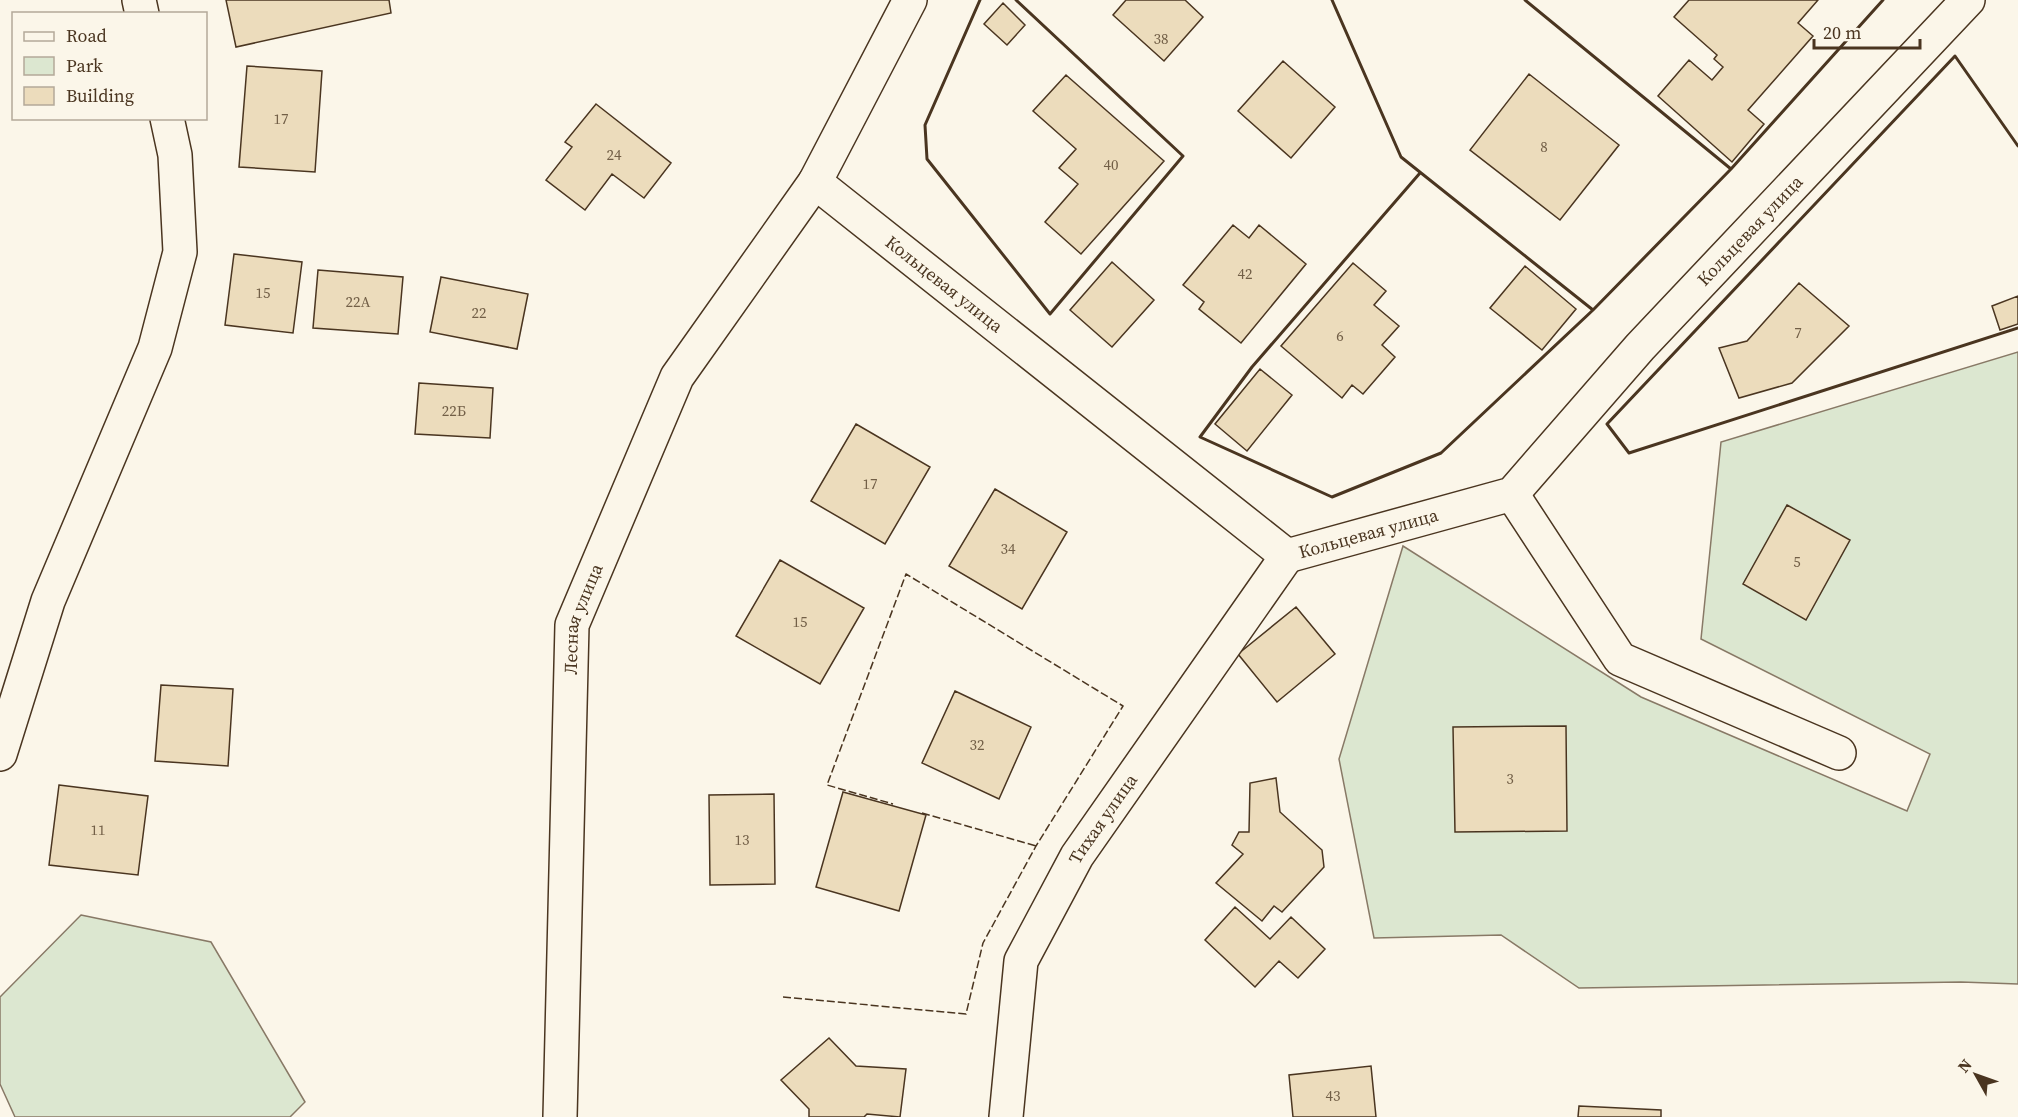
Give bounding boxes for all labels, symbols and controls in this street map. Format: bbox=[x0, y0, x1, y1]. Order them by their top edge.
legend bbox=[12, 12, 207, 120]
scale bar bbox=[1814, 12, 1920, 50]
text: 20 m bbox=[1823, 20, 1861, 45]
text: Road bbox=[66, 23, 107, 48]
house number: 38 bbox=[1153, 28, 1169, 49]
text: Park bbox=[66, 53, 103, 78]
text: Building bbox=[66, 83, 134, 108]
house number: 17 bbox=[273, 108, 289, 129]
house number: 8 bbox=[1540, 136, 1548, 157]
house number: 24 bbox=[606, 144, 622, 165]
house number: 40 bbox=[1103, 154, 1119, 175]
street label: Кольцевая улица bbox=[1691, 169, 1809, 291]
street label: Кольцевая улица bbox=[880, 230, 1009, 339]
house number: 42 bbox=[1237, 263, 1253, 284]
house number: 15 bbox=[255, 282, 271, 303]
house number: 22А bbox=[346, 291, 371, 312]
house number: 22 bbox=[471, 302, 487, 323]
house number: 7 bbox=[1794, 322, 1802, 343]
house number: 6 bbox=[1336, 325, 1344, 346]
house number: 22Б bbox=[442, 400, 466, 421]
house number: 17 bbox=[862, 473, 878, 494]
street label: Кольцевая улица bbox=[1296, 502, 1442, 564]
house number: 34 bbox=[1000, 538, 1016, 559]
house number: 5 bbox=[1793, 551, 1801, 572]
street label: Лесная улица bbox=[558, 559, 609, 675]
house number: 15 bbox=[792, 611, 808, 632]
house number: 32 bbox=[969, 734, 985, 755]
street label: Тихая улица bbox=[1062, 768, 1143, 868]
house number: 3 bbox=[1506, 768, 1514, 789]
house number: 11 bbox=[90, 819, 106, 840]
house number: 13 bbox=[734, 829, 750, 850]
north arrow bbox=[1946, 1045, 2006, 1105]
text: N bbox=[1952, 1054, 1977, 1077]
house number: 43 bbox=[1325, 1085, 1341, 1106]

